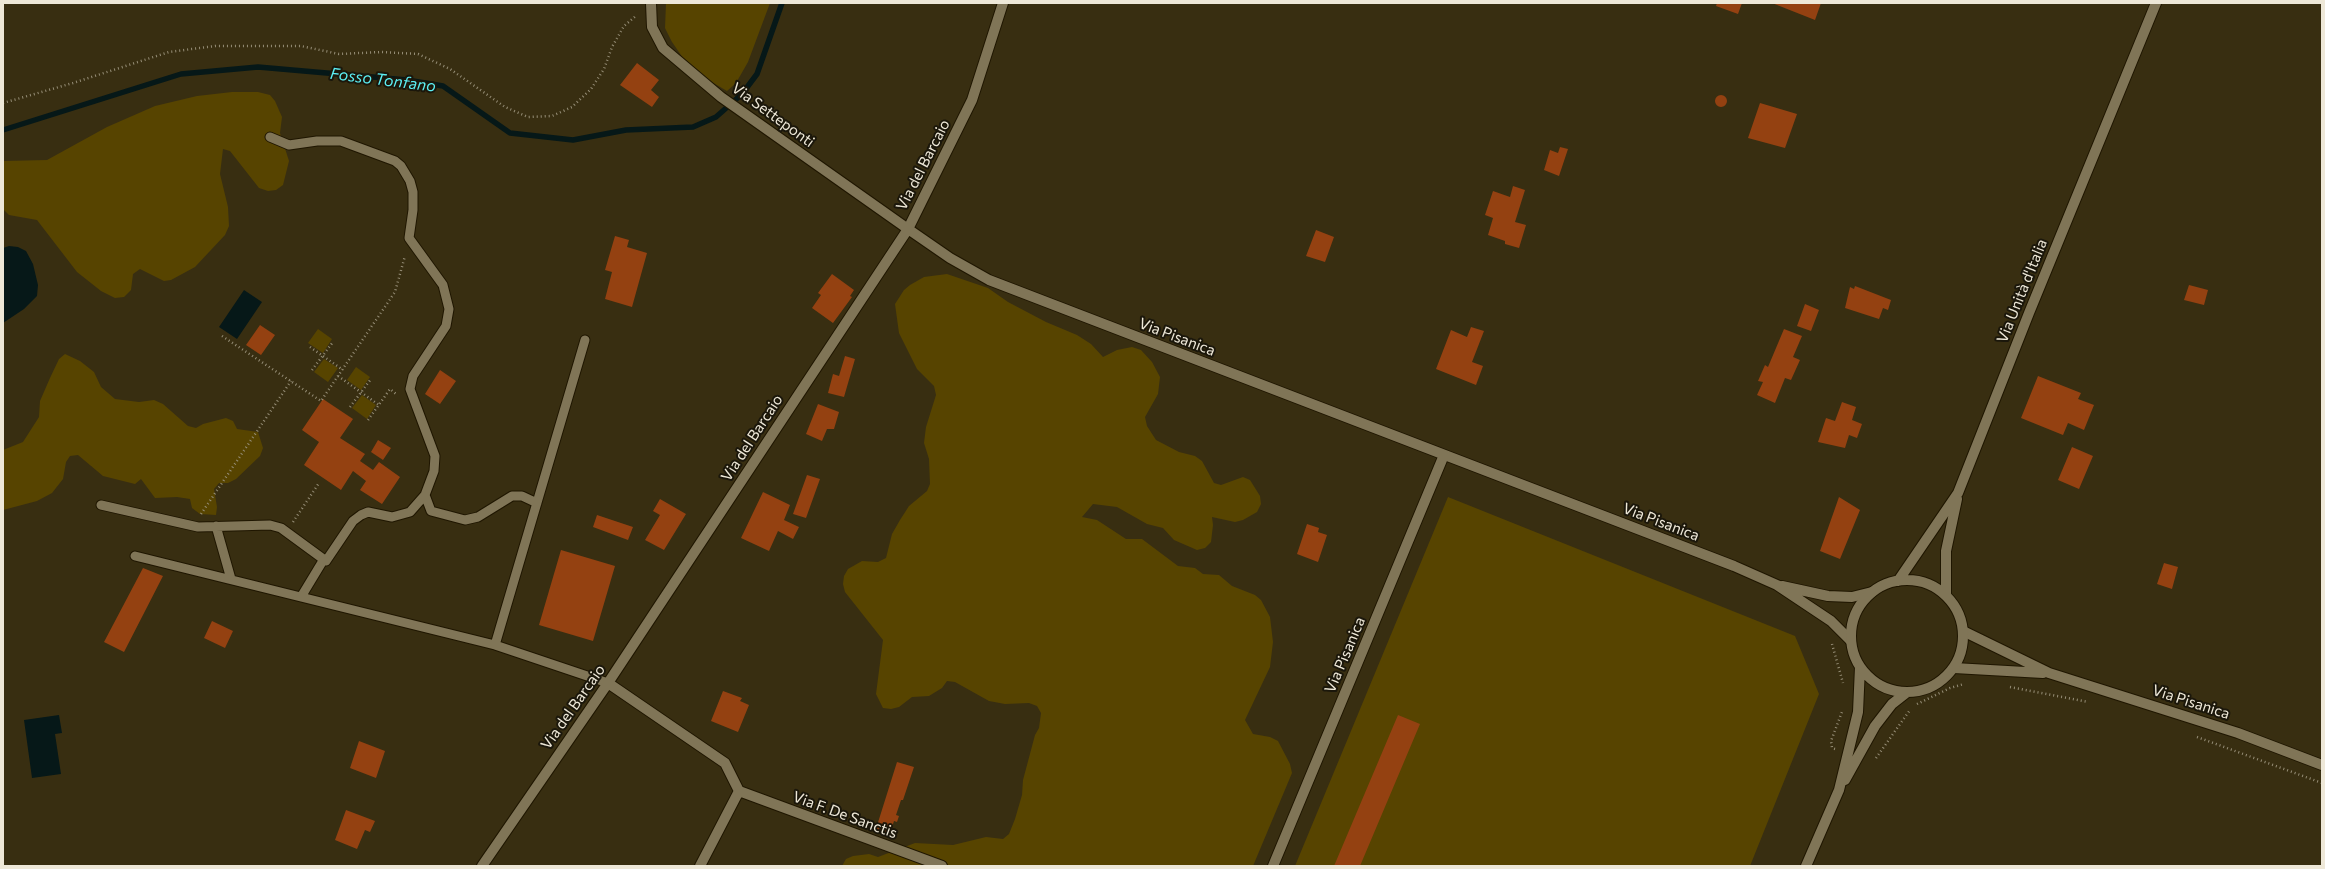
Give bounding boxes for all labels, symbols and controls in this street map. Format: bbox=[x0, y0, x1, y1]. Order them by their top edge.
water label: Fosso Tonfano bbox=[329, 64, 437, 96]
street label: Via Setteponti bbox=[728, 79, 818, 151]
street label: Via del Barcaio bbox=[892, 117, 954, 213]
street label: Via Unità d'Italia bbox=[1993, 236, 2051, 346]
street label: Via Pisanica bbox=[1136, 314, 1218, 360]
street label: Via del Barcaio bbox=[717, 391, 787, 485]
street label: Via Pisanica bbox=[1620, 499, 1702, 545]
street label: Via Pisanica bbox=[1321, 614, 1369, 696]
street label: Via del Barcaio bbox=[537, 661, 609, 753]
street label: Via Pisanica bbox=[2150, 681, 2232, 723]
street label: Via F. De Sanctis bbox=[790, 788, 900, 842]

